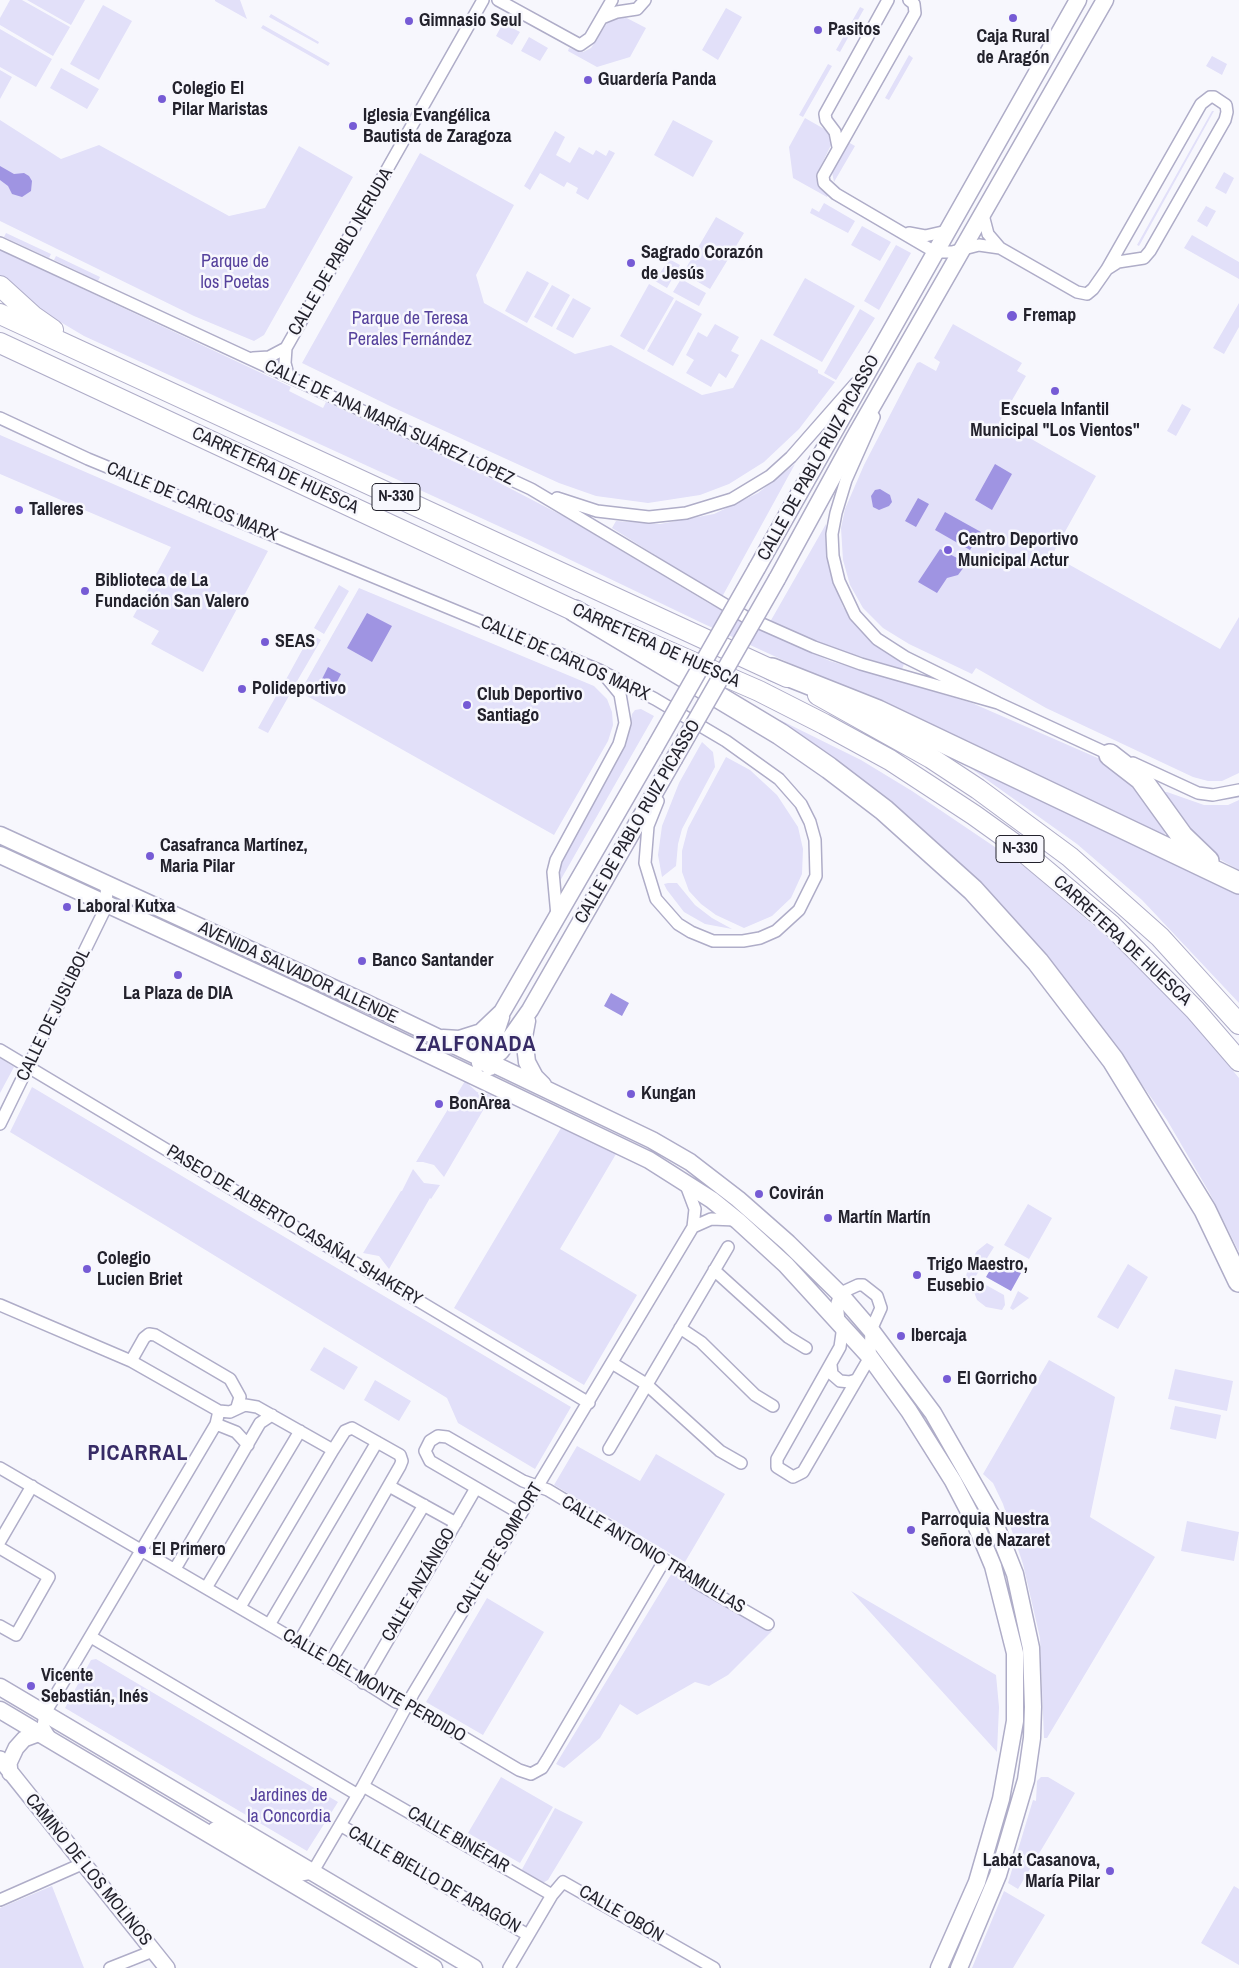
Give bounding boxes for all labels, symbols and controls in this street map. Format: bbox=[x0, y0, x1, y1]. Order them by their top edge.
place label: Gimnasio Seul bbox=[419, 10, 522, 32]
marker: Caja Rural de Aragón bbox=[1007, 12, 1019, 24]
marker: Gimnasio Seul bbox=[403, 15, 415, 27]
place label: Pasitos bbox=[828, 19, 881, 41]
marker: Pasitos bbox=[812, 24, 824, 36]
place label: Caja Rural de Aragón bbox=[976, 26, 1050, 68]
place label: Guardería Panda bbox=[598, 69, 716, 91]
marker: Guardería Panda bbox=[582, 74, 594, 86]
place label: Colegio El Pilar Maristas bbox=[172, 78, 268, 120]
marker: Colegio El Pilar Maristas bbox=[156, 93, 168, 105]
place label: Iglesia Evangélica Bautista de Zaragoza bbox=[363, 105, 511, 148]
marker: Iglesia Evangélica Bautista de Zaragoza bbox=[347, 120, 359, 132]
street label: CALLE DE PABLO NERUDA bbox=[284, 164, 398, 340]
place label: Sagrado Corazón de Jesús bbox=[641, 242, 763, 284]
park label: Parque de los Poetas bbox=[201, 251, 269, 294]
marker: Sagrado Corazón de Jesús bbox=[625, 257, 637, 269]
place label: Fremap bbox=[1023, 305, 1076, 327]
park label: Parque de Teresa Perales Fernández bbox=[348, 308, 472, 350]
marker: Fremap bbox=[1005, 309, 1019, 323]
street label: CALLE DE PABLO RUIZ PICASSO bbox=[753, 351, 885, 565]
street label: CALLE DE ANA MARÍA SUÁREZ LÓPEZ bbox=[261, 355, 517, 491]
marker: Escuela Infantil Municipal "Los Vientos" bbox=[1049, 385, 1061, 397]
place label: Escuela Infantil Municipal "Los Vientos" bbox=[970, 399, 1140, 442]
street label: CARRETERA DE HUESCA bbox=[188, 423, 362, 519]
street label: CALLE DE CARLOS MARX bbox=[103, 458, 281, 546]
road number: N-330 bbox=[372, 484, 420, 511]
place label: Talleres bbox=[29, 499, 84, 521]
marker: Talleres bbox=[13, 504, 25, 516]
place label: Centro Deportivo Municipal Actur bbox=[958, 529, 1079, 572]
marker: Centro Deportivo Municipal Actur bbox=[942, 544, 954, 556]
place label: Biblioteca de La Fundación San Valero bbox=[95, 570, 249, 612]
marker: Biblioteca de La Fundación San Valero bbox=[79, 585, 91, 597]
street label: CARRETERA DE HUESCA bbox=[569, 599, 743, 693]
street label: CALLE DE CARLOS MARX bbox=[477, 612, 653, 706]
place label: SEAS bbox=[275, 631, 315, 653]
marker: SEAS bbox=[259, 636, 271, 648]
place label: Polideportivo bbox=[252, 678, 346, 700]
marker: Polideportivo bbox=[236, 683, 248, 695]
place label: Club Deportivo Santiago bbox=[477, 684, 583, 726]
marker: Club Deportivo Santiago bbox=[461, 699, 473, 711]
street label: CALLE DE PABLO RUIZ PICASSO bbox=[571, 716, 705, 928]
place label: Casafranca Martínez, Maria Pilar bbox=[160, 835, 308, 878]
road number: N-330 bbox=[996, 836, 1044, 862]
marker: Casafranca Martínez, Maria Pilar bbox=[144, 850, 156, 862]
street label: CARRETERA DE HUESCA bbox=[1048, 871, 1196, 1011]
place label: Laboral Kutxa bbox=[77, 896, 175, 918]
marker: Laboral Kutxa bbox=[61, 901, 73, 913]
street label: AVENIDA SALVADOR ALLENDE bbox=[195, 917, 401, 1029]
street label: CALLE DE JUSLIBOL bbox=[12, 945, 96, 1085]
place label: Banco Santander bbox=[372, 950, 493, 972]
marker: Banco Santander bbox=[356, 955, 368, 967]
marker: La Plaza de DIA bbox=[172, 969, 184, 981]
place label: La Plaza de DIA bbox=[123, 983, 233, 1005]
district label: ZALFONADA bbox=[414, 1032, 538, 1058]
place label: Kungan bbox=[641, 1083, 696, 1105]
marker: Kungan bbox=[625, 1088, 637, 1100]
place label: BonÀrea bbox=[449, 1093, 511, 1115]
marker: BonÀrea bbox=[433, 1098, 445, 1110]
street label: PASEO DE ALBERTO CASAÑAL SHAKERY bbox=[162, 1141, 426, 1311]
place label: Covirán bbox=[769, 1183, 824, 1205]
marker: Covirán bbox=[753, 1188, 765, 1200]
place label: Martín Martín bbox=[838, 1207, 931, 1229]
marker: Martín Martín bbox=[822, 1212, 834, 1224]
place label: Colegio Lucien Briet bbox=[97, 1248, 182, 1290]
place label: Trigo Maestro, Eusebio bbox=[927, 1254, 1028, 1296]
marker: Colegio Lucien Briet bbox=[81, 1263, 93, 1275]
marker: Trigo Maestro, Eusebio bbox=[911, 1269, 923, 1281]
place label: Ibercaja bbox=[911, 1325, 967, 1347]
marker: Ibercaja bbox=[895, 1330, 907, 1342]
place label: El Gorricho bbox=[957, 1368, 1037, 1390]
marker: El Gorricho bbox=[941, 1373, 953, 1385]
district label: PICARRAL bbox=[86, 1441, 190, 1467]
street label: CALLE DE SOMPORT bbox=[452, 1479, 548, 1619]
street label: CALLE ANTONIO TRAMULLAS bbox=[557, 1492, 749, 1618]
place label: Parroquia Nuestra Señora de Nazaret bbox=[921, 1509, 1050, 1552]
street label: CALLE ANZÁNIGO bbox=[378, 1524, 460, 1646]
marker: Parroquia Nuestra Señora de Nazaret bbox=[905, 1524, 917, 1536]
place label: El Primero bbox=[152, 1539, 226, 1561]
marker: El Primero bbox=[136, 1544, 148, 1556]
street label: CALLE DEL MONTE PERDIDO bbox=[278, 1625, 470, 1747]
place label: Vicente Sebastián, Inés bbox=[41, 1665, 148, 1708]
marker: Vicente Sebastián, Inés bbox=[25, 1680, 37, 1692]
park label: Jardines de la Concordia bbox=[247, 1785, 331, 1828]
street label: CAMINO DE LOS MOLINOS bbox=[20, 1790, 156, 1950]
street label: CALLE BINÉFAR bbox=[403, 1802, 513, 1878]
street label: CALLE BIELLO DE ARAGÓN bbox=[344, 1822, 524, 1938]
place label: Labat Casanova, María Pilar bbox=[983, 1850, 1100, 1892]
marker: Labat Casanova, María Pilar bbox=[1104, 1865, 1116, 1877]
street label: CALLE OBÓN bbox=[575, 1881, 667, 1947]

